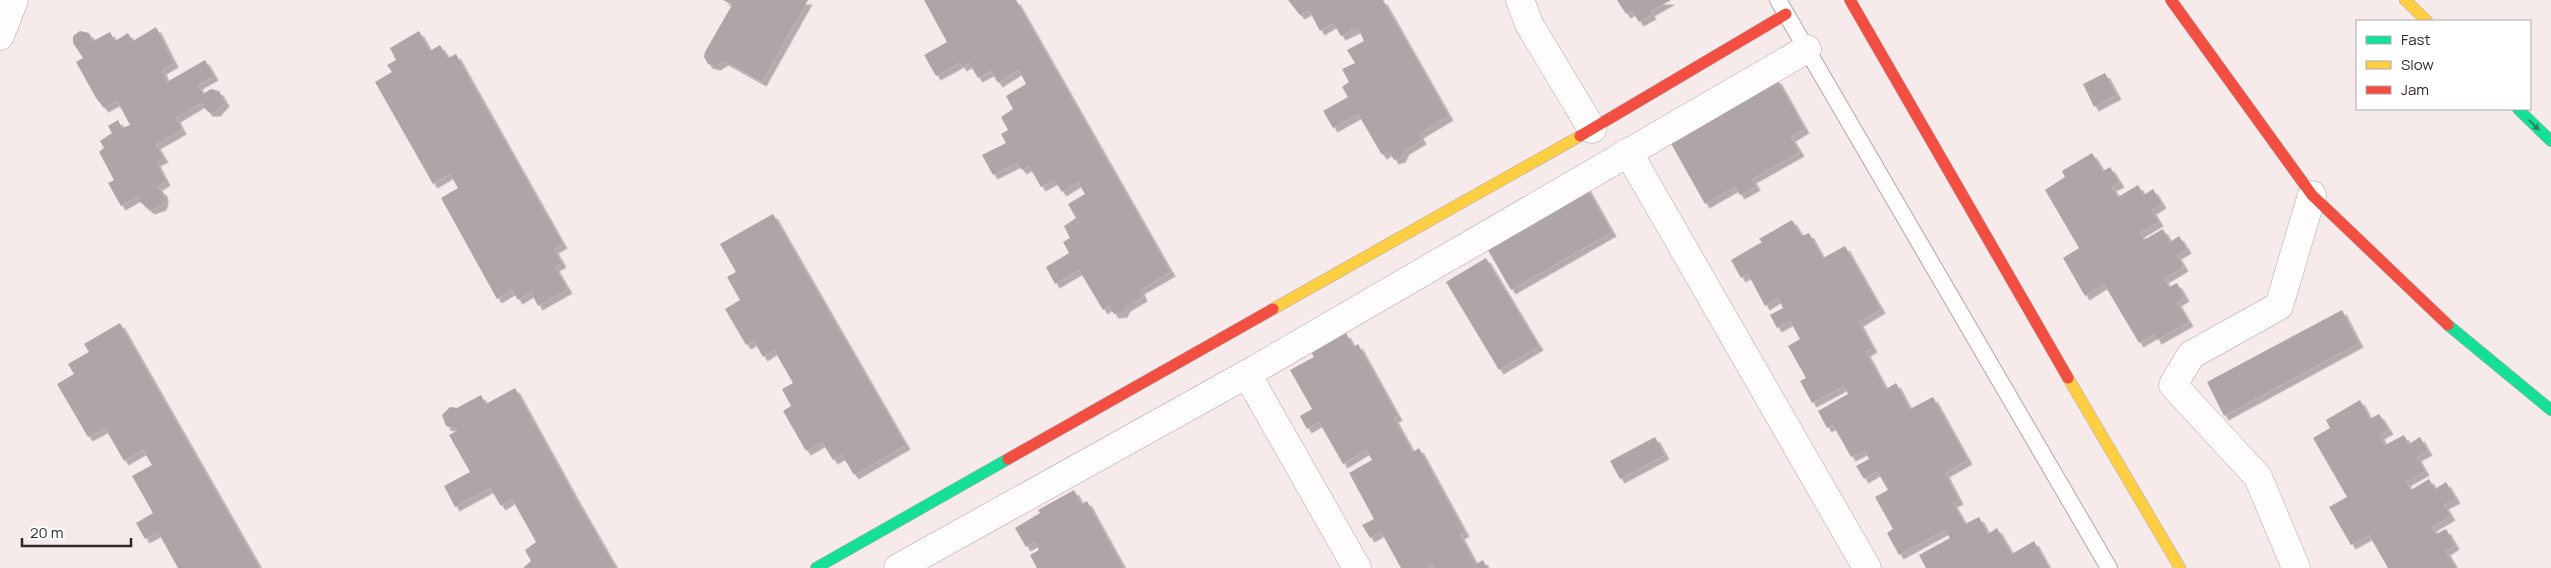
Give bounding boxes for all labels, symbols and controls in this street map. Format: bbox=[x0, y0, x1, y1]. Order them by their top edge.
legend bbox=[2356, 20, 2531, 110]
text: Fast bbox=[2401, 29, 2430, 50]
text: Slow bbox=[2401, 54, 2434, 75]
text: Jam bbox=[2401, 79, 2429, 100]
one-way arrow bbox=[2528, 119, 2540, 131]
scale bar bbox=[22, 516, 131, 548]
text: 20 m bbox=[30, 522, 63, 543]

